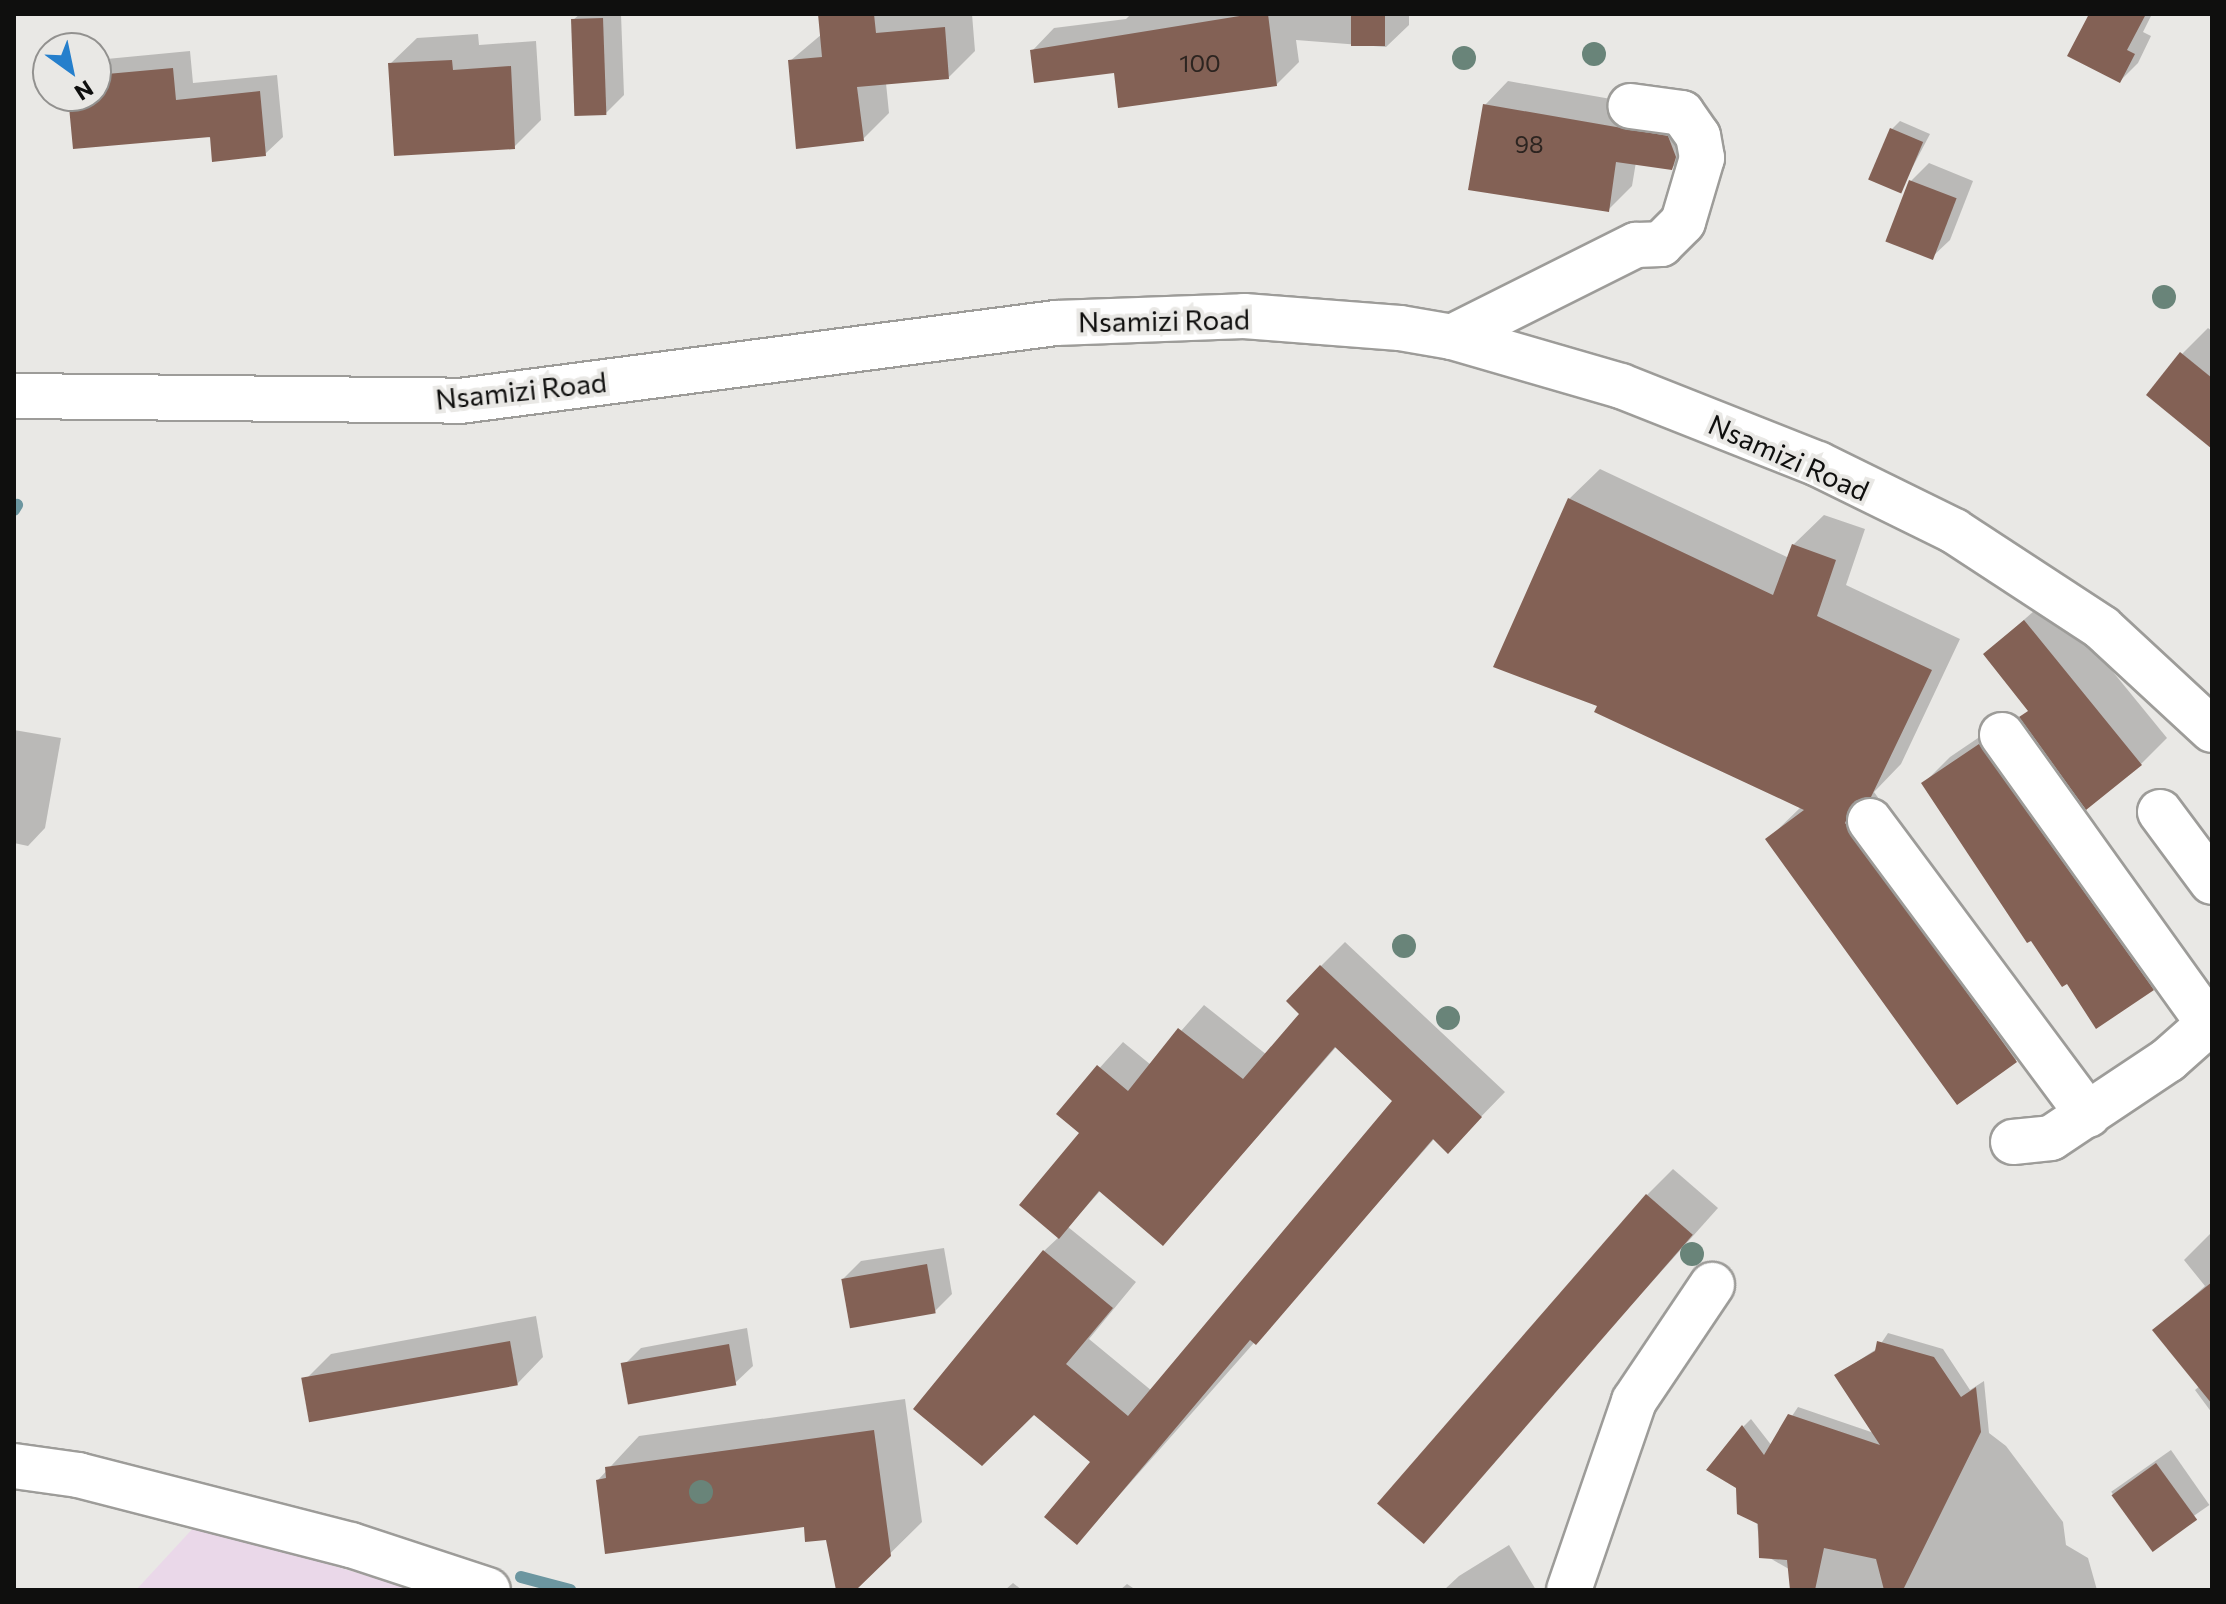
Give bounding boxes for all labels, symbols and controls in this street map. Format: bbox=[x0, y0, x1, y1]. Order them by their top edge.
north arrow bbox=[32, 32, 112, 112]
house number: 100 bbox=[1179, 49, 1221, 77]
text: N bbox=[70, 75, 99, 107]
house number: 98 bbox=[1514, 130, 1544, 158]
street label: Nsamizi Road bbox=[1078, 302, 1250, 338]
street label: Nsamizi Road bbox=[434, 364, 608, 416]
street label: Nsamizi Road bbox=[1704, 407, 1874, 507]

